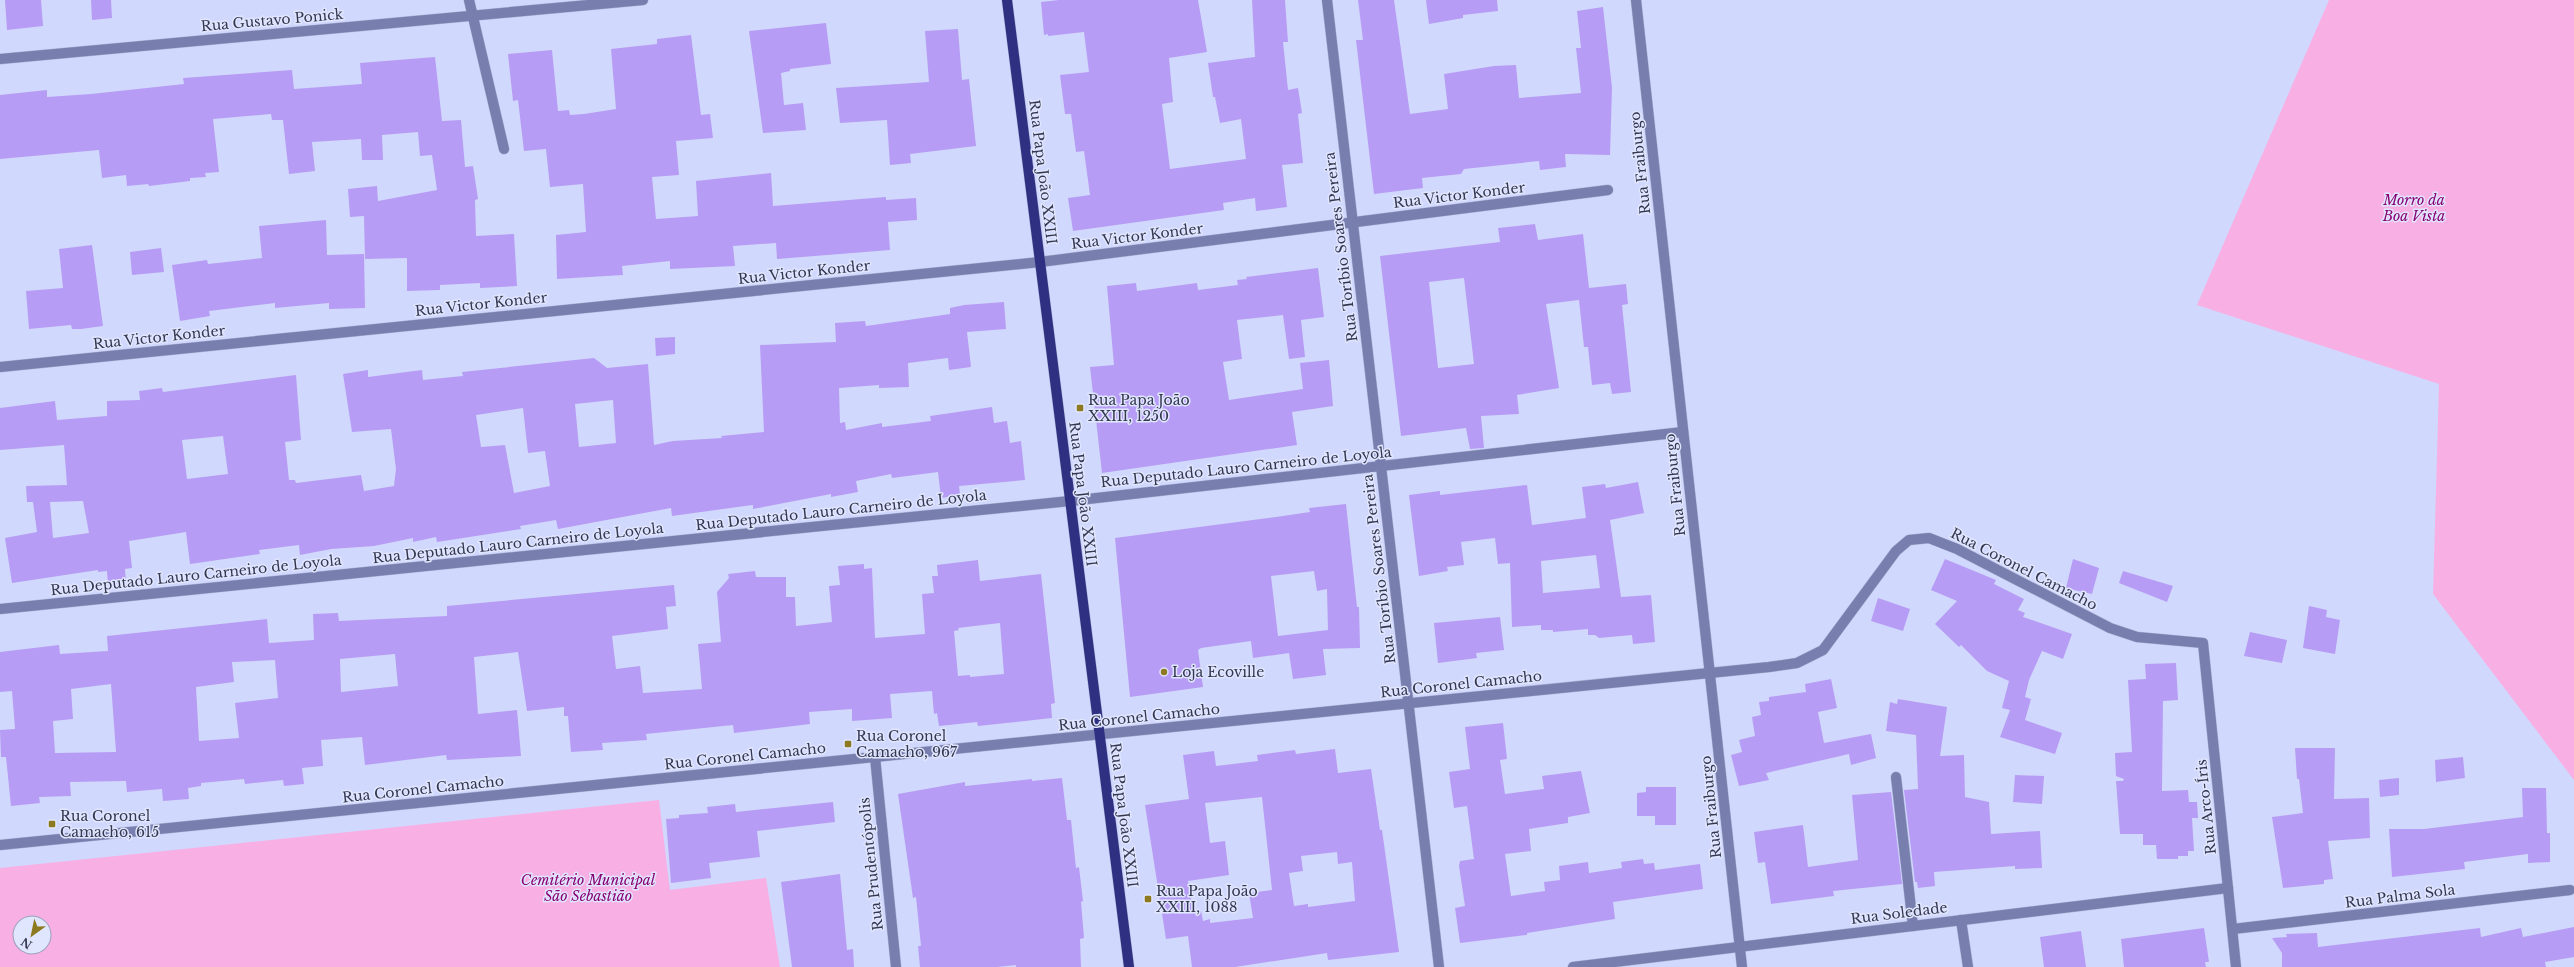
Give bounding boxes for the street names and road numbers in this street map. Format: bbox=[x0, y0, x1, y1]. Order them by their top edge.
street label: Rua Gustavo Ponick bbox=[200, 5, 344, 35]
street label: Rua Papa João XXIII bbox=[1025, 99, 1061, 246]
street label: Rua Fraiburgo bbox=[1626, 111, 1654, 215]
street label: Rua Toríbio Soares Pereira bbox=[1320, 151, 1362, 343]
street label: Rua Victor Konder bbox=[1392, 178, 1526, 212]
street label: Rua Victor Konder bbox=[1070, 219, 1204, 253]
street label: Rua Victor Konder bbox=[737, 256, 871, 288]
street label: Rua Victor Konder bbox=[414, 288, 548, 320]
street label: Rua Victor Konder bbox=[92, 321, 226, 353]
street label: Rua Papa João XXIII bbox=[1065, 421, 1101, 568]
street label: Rua Fraiburgo bbox=[1661, 433, 1689, 537]
street label: Rua Deputado Lauro Carneiro de Loyola bbox=[1100, 443, 1393, 491]
street label: Rua Toríbio Soares Pereira bbox=[1358, 473, 1400, 665]
street label: Rua Deputado Lauro Carneiro de Loyola bbox=[695, 486, 988, 534]
street label: Rua Deputado Lauro Carneiro de Loyola bbox=[372, 519, 665, 567]
street label: Rua Coronel Camacho bbox=[1948, 524, 2100, 614]
street label: Rua Deputado Lauro Carneiro de Loyola bbox=[50, 551, 343, 599]
street label: Rua Coronel Camacho bbox=[1379, 667, 1543, 701]
street label: Rua Coronel Camacho bbox=[1057, 700, 1221, 734]
street label: Rua Coronel Camacho bbox=[663, 739, 827, 773]
street label: Rua Papa João XXIII bbox=[1106, 742, 1142, 889]
street label: Rua Fraiburgo bbox=[1697, 755, 1725, 859]
street label: Rua Arco-Íris bbox=[2192, 759, 2220, 855]
street label: Rua Coronel Camacho bbox=[341, 772, 505, 806]
street label: Rua Prudentópolis bbox=[855, 797, 887, 931]
street label: Rua Palma Sola bbox=[2344, 880, 2456, 912]
street label: Rua Soledade bbox=[1850, 898, 1948, 928]

